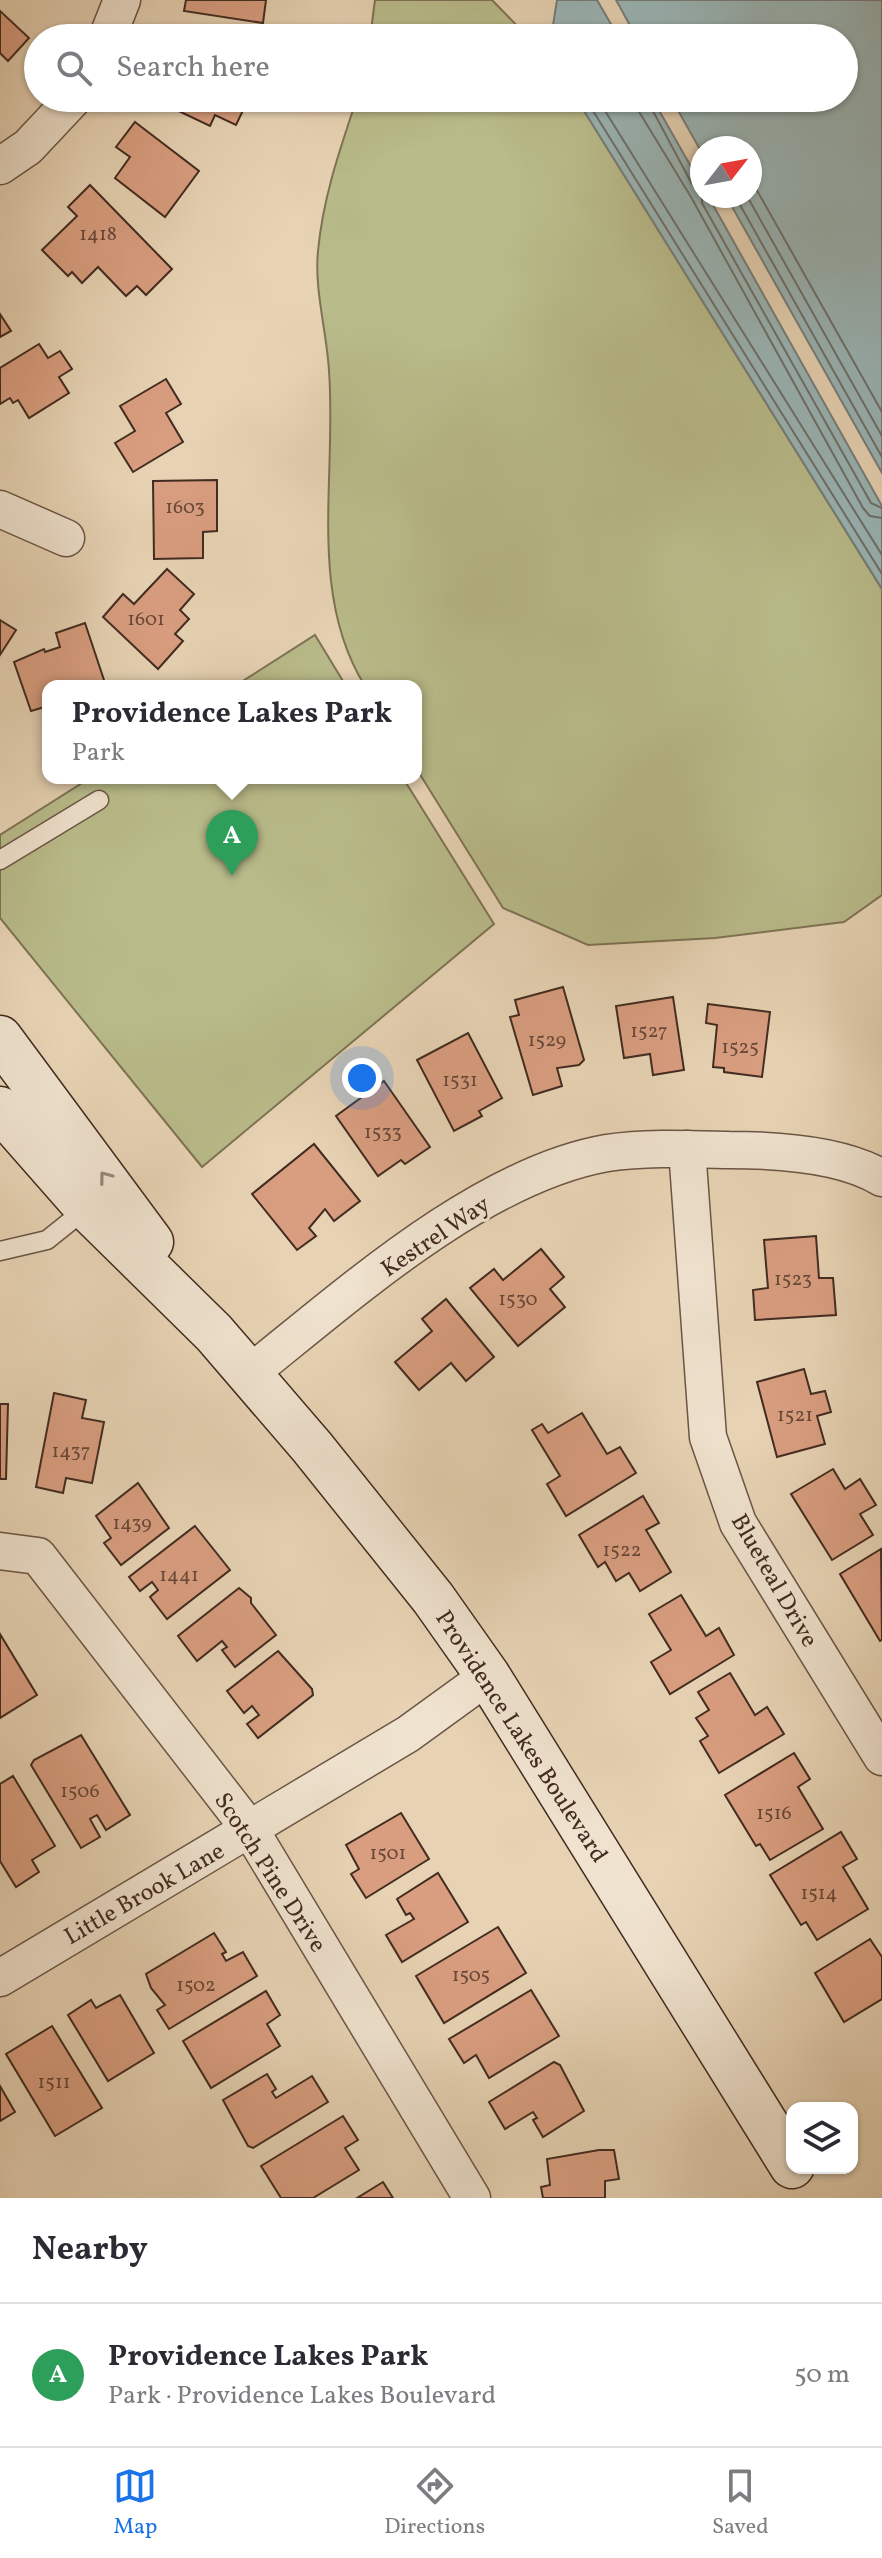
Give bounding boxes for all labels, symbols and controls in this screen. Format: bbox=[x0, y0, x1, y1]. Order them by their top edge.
search box bbox=[24, 24, 858, 112]
icon: search bbox=[52, 46, 96, 90]
text: Search here bbox=[116, 47, 270, 89]
north arrow bbox=[690, 136, 762, 208]
house number: 1418 bbox=[79, 221, 117, 249]
house number: 1603 bbox=[165, 494, 205, 522]
house number: 1601 bbox=[127, 606, 165, 634]
popup bbox=[42, 680, 422, 784]
text: Providence Lakes Park bbox=[72, 693, 392, 735]
text: Park bbox=[72, 735, 125, 771]
pin: A bbox=[206, 810, 258, 876]
house number: 1527 bbox=[630, 1018, 668, 1046]
house number: 1529 bbox=[528, 1027, 566, 1055]
house number: 1525 bbox=[721, 1034, 759, 1062]
your location bbox=[342, 1058, 382, 1098]
house number: 1531 bbox=[442, 1067, 478, 1095]
house number: 1533 bbox=[364, 1119, 402, 1147]
one-way arrow bbox=[100, 1171, 114, 1186]
street label: Kestrel Way bbox=[375, 1189, 497, 1287]
house number: 1523 bbox=[774, 1266, 812, 1294]
house number: 1530 bbox=[498, 1286, 538, 1314]
house number: 1521 bbox=[777, 1402, 813, 1430]
house number: 1437 bbox=[52, 1438, 90, 1466]
street label: Blueteal Drive bbox=[721, 1508, 825, 1654]
house number: 1439 bbox=[112, 1510, 152, 1538]
house number: 1522 bbox=[603, 1537, 641, 1565]
house number: 1441 bbox=[159, 1562, 199, 1590]
street label: Providence Lakes Boulevard bbox=[426, 1604, 615, 1870]
house number: 1506 bbox=[60, 1778, 100, 1806]
street label: Scotch Pine Drive bbox=[205, 1786, 334, 1960]
house number: 1516 bbox=[756, 1800, 792, 1828]
street label: Little Brook Lane bbox=[59, 1835, 231, 1954]
house number: 1501 bbox=[370, 1840, 406, 1868]
house number: 1514 bbox=[800, 1880, 838, 1908]
house number: 1505 bbox=[452, 1962, 490, 1990]
house number: 1502 bbox=[176, 1972, 216, 2000]
house number: 1511 bbox=[38, 2069, 70, 2097]
map controls bbox=[786, 2102, 858, 2174]
button: layers bbox=[786, 2102, 858, 2174]
text: Nearby bbox=[32, 2227, 148, 2274]
text: Providence Lakes Park bbox=[108, 2336, 429, 2378]
text: A bbox=[49, 2357, 67, 2393]
text: 50 m bbox=[794, 2357, 850, 2393]
text: Park · Providence Lakes Boulevard bbox=[108, 2378, 496, 2414]
tab: Map bbox=[113, 2464, 157, 2543]
tab: Directions bbox=[384, 2464, 485, 2543]
tab: Saved bbox=[712, 2464, 769, 2543]

